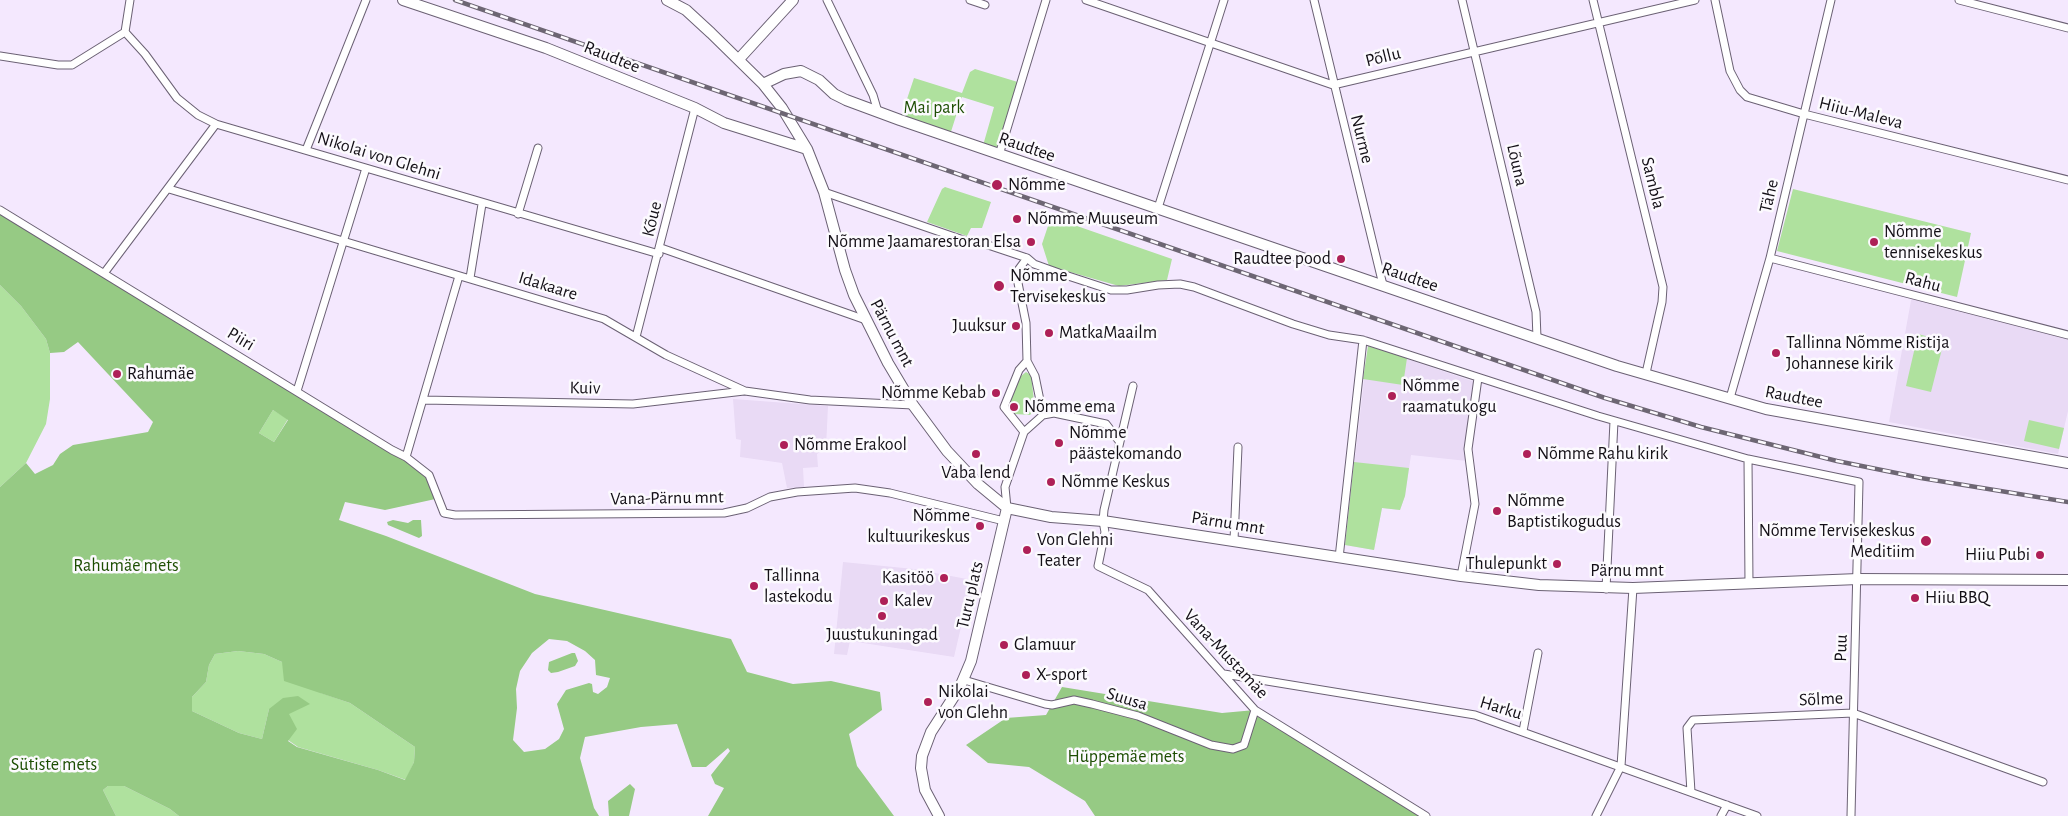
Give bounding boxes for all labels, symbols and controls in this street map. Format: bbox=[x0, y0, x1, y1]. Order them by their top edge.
street label: Raudtee bbox=[581, 36, 643, 78]
street label: Põllu bbox=[1363, 42, 1403, 72]
street label: Hiiu-Maleva bbox=[1817, 92, 1905, 134]
park label: Mai park bbox=[903, 97, 965, 119]
street label: Nurme bbox=[1346, 112, 1378, 166]
street label: Nikolai von Glehni bbox=[315, 127, 443, 185]
street label: Raudtee bbox=[996, 127, 1058, 167]
street label: Lõuna bbox=[1502, 142, 1532, 188]
street label: Sambla bbox=[1636, 155, 1670, 211]
place label: Nõmme bbox=[1008, 174, 1066, 196]
street label: Tähe bbox=[1755, 177, 1783, 215]
marker: Nõmme bbox=[990, 178, 1004, 192]
street label: Kõue bbox=[637, 199, 667, 239]
place label: Nõmme Muuseum bbox=[1027, 208, 1158, 230]
marker: Nõmme Muuseum bbox=[1011, 213, 1023, 225]
place label: Nõmme tennisekeskus bbox=[1884, 221, 1982, 264]
place label: Nõmme Jaamarestoran Elsa bbox=[827, 231, 1021, 253]
marker: Nõmme Jaamarestoran Elsa bbox=[1025, 236, 1037, 248]
marker: Nõmme tennisekeskus bbox=[1868, 236, 1880, 248]
place label: Raudtee pood bbox=[1233, 248, 1331, 270]
marker: Raudtee pood bbox=[1335, 253, 1347, 265]
street label: Raudtee bbox=[1379, 257, 1441, 297]
place label: Nõmme Tervisekeskus bbox=[1010, 265, 1106, 308]
street label: Idakaare bbox=[516, 267, 580, 305]
street label: Rahu bbox=[1903, 267, 1943, 297]
marker: Nõmme Tervisekeskus bbox=[992, 279, 1006, 293]
street label: Pärnu mnt bbox=[865, 295, 919, 371]
place label: Juuksur bbox=[953, 315, 1006, 337]
marker: Juuksur bbox=[1010, 320, 1022, 332]
street label: Piiri bbox=[223, 322, 259, 356]
place label: MatkaMaailm bbox=[1059, 322, 1157, 344]
marker: MatkaMaailm bbox=[1043, 327, 1055, 339]
place label: Tallinna Nõmme Ristija Johannese kirik bbox=[1786, 332, 1950, 374]
marker: Tallinna Nõmme Ristija Johannese kirik bbox=[1770, 347, 1782, 359]
place label: Rahumäe bbox=[127, 363, 194, 385]
marker: Rahumäe bbox=[111, 368, 123, 380]
place label: Nõmme raamatukogu bbox=[1402, 375, 1496, 418]
street label: Kuiv bbox=[569, 377, 601, 399]
street label: Raudtee bbox=[1763, 381, 1825, 413]
place label: Nõmme Kebab bbox=[881, 382, 986, 404]
marker: Nõmme Kebab bbox=[990, 387, 1002, 399]
marker: Nõmme raamatukogu bbox=[1386, 390, 1398, 402]
place label: Nõmme ema bbox=[1024, 396, 1115, 418]
marker: Nõmme ema bbox=[1008, 401, 1020, 413]
place label: Nõmme päästekomando bbox=[1069, 422, 1182, 464]
place label: Nõmme Erakool bbox=[794, 434, 907, 456]
marker: Nõmme päästekomando bbox=[1053, 437, 1065, 449]
marker: Nõmme Erakool bbox=[778, 439, 790, 451]
place label: Nõmme Rahu kirik bbox=[1537, 443, 1668, 465]
marker: Vaba lend bbox=[970, 448, 982, 460]
marker: Nõmme Rahu kirik bbox=[1521, 448, 1533, 460]
place label: Vaba lend bbox=[941, 462, 1011, 484]
place label: Nõmme Keskus bbox=[1061, 471, 1170, 493]
marker: Nõmme Keskus bbox=[1045, 476, 1057, 488]
street label: Vana-Pärnu mnt bbox=[610, 486, 724, 510]
place label: Nõmme Baptistikogudus bbox=[1507, 490, 1621, 532]
place label: Nõmme kultuurikeskus bbox=[867, 505, 970, 548]
marker: Nõmme Baptistikogudus bbox=[1491, 505, 1503, 517]
street label: Pärnu mnt bbox=[1190, 507, 1266, 539]
marker: Nõmme kultuurikeskus bbox=[974, 520, 986, 532]
place label: Nõmme Tervisekeskus Meditiim bbox=[1759, 520, 1915, 562]
place label: Von Glehni Teater bbox=[1037, 529, 1113, 572]
marker: Nõmme Tervisekeskus Meditiim bbox=[1919, 534, 1933, 548]
marker: Von Glehni Teater bbox=[1021, 544, 1033, 556]
place label: Hiiu Pubi bbox=[1965, 544, 2030, 566]
marker: Hiiu Pubi bbox=[2034, 549, 2046, 561]
place label: Thulepunkt bbox=[1466, 553, 1547, 575]
park label: Rahumäe mets bbox=[73, 555, 179, 577]
marker: Thulepunkt bbox=[1551, 558, 1563, 570]
street label: Turu plats bbox=[952, 559, 988, 631]
street label: Pärnu mnt bbox=[1590, 560, 1664, 582]
place label: Tallinna lastekodu bbox=[764, 565, 832, 608]
place label: Kasitöö bbox=[882, 567, 934, 589]
marker: Kasitöö bbox=[938, 572, 950, 584]
marker: Tallinna lastekodu bbox=[748, 580, 760, 592]
place label: Hiiu BBQ bbox=[1925, 587, 1989, 609]
place label: Kalev bbox=[894, 590, 932, 612]
marker: Hiiu BBQ bbox=[1909, 592, 1921, 604]
marker: Kalev bbox=[878, 595, 890, 607]
street label: Vana-Mustamäe bbox=[1179, 605, 1273, 703]
marker: Juustukuningad bbox=[876, 610, 888, 622]
place label: Juustukuningad bbox=[826, 624, 938, 646]
place label: Glamuur bbox=[1014, 634, 1076, 656]
street label: Puu bbox=[1830, 634, 1852, 662]
marker: Glamuur bbox=[998, 639, 1010, 651]
place label: X-sport bbox=[1036, 664, 1087, 686]
marker: X-sport bbox=[1020, 669, 1032, 681]
place label: Nikolai von Glehn bbox=[938, 681, 1008, 724]
street label: Suusa bbox=[1104, 683, 1150, 715]
street label: Sõlme bbox=[1798, 687, 1844, 711]
street label: Harku bbox=[1477, 691, 1525, 725]
marker: Nikolai von Glehn bbox=[922, 696, 934, 708]
park label: Hüppemäe mets bbox=[1068, 746, 1184, 768]
park label: Sütiste mets bbox=[11, 754, 97, 776]

